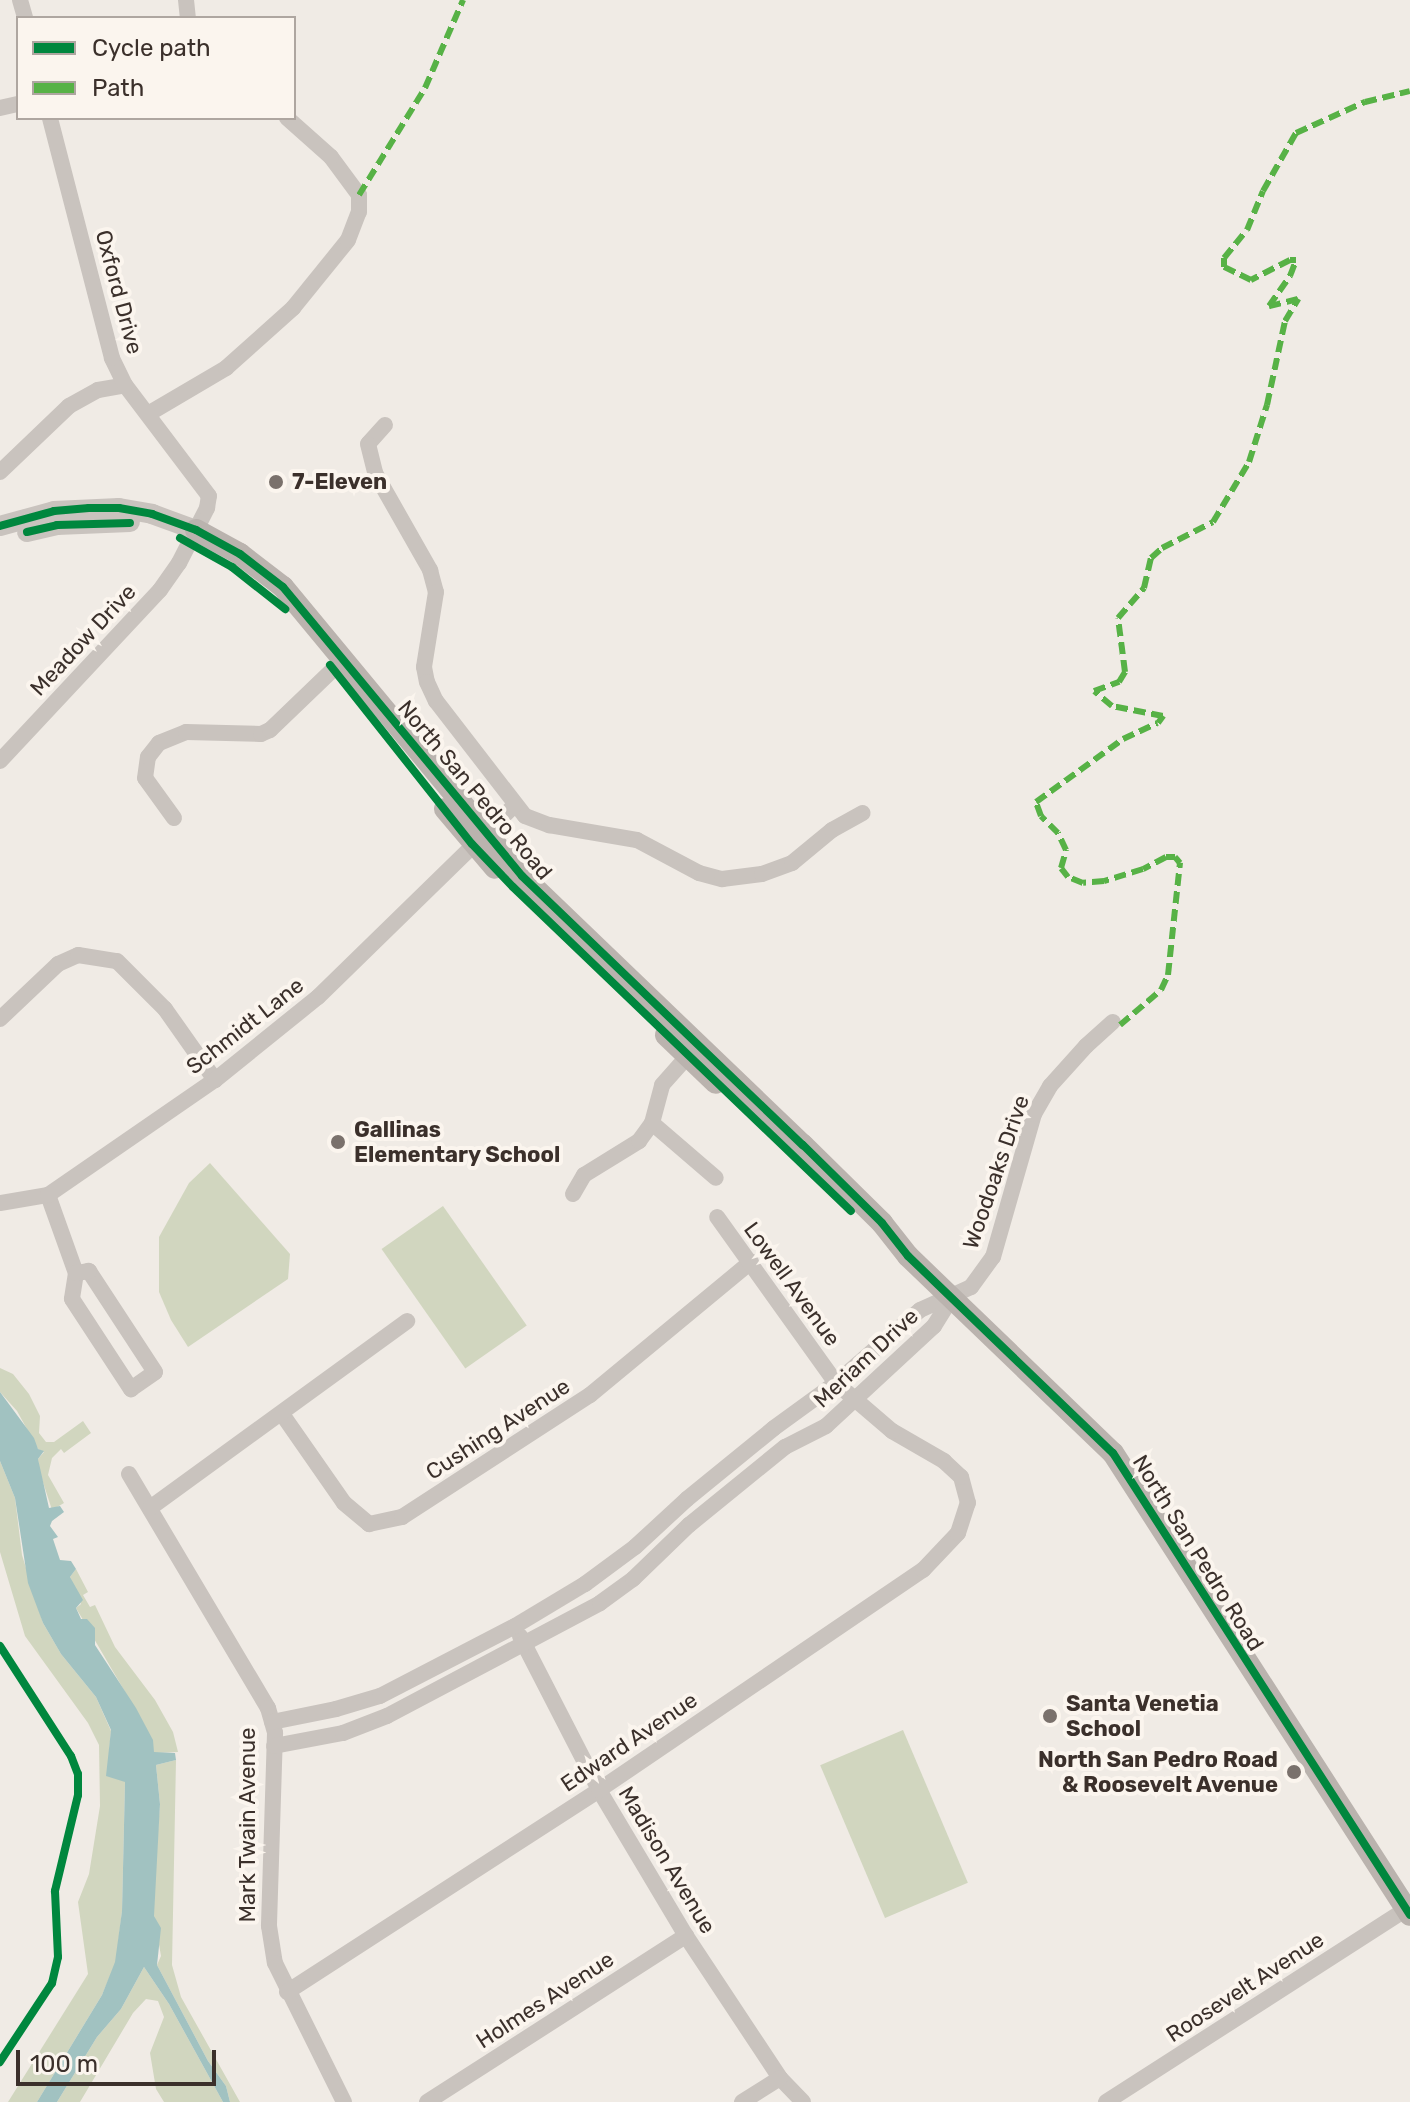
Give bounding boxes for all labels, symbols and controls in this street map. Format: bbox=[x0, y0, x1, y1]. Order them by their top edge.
legend bbox=[16, 16, 296, 120]
text: Cycle path bbox=[92, 34, 211, 62]
text: Path bbox=[92, 74, 144, 102]
street label: Oxford Drive bbox=[90, 227, 148, 357]
place label: 7-Eleven bbox=[292, 469, 387, 495]
marker: 7-Eleven bbox=[267, 473, 285, 491]
street label: Meadow Drive bbox=[24, 579, 142, 701]
street label: North San Pedro Road bbox=[392, 695, 558, 885]
street label: Schmidt Lane bbox=[181, 972, 309, 1080]
street label: Woodoaks Drive bbox=[957, 1092, 1035, 1252]
place label: Gallinas Elementary School bbox=[354, 1116, 561, 1168]
marker: Gallinas Elementary School bbox=[329, 1133, 347, 1151]
street label: Lowell Avenue bbox=[738, 1217, 846, 1351]
street label: Meriam Drive bbox=[808, 1303, 924, 1413]
street label: Cushing Avenue bbox=[421, 1373, 575, 1485]
street label: North San Pedro Road bbox=[1127, 1450, 1269, 1656]
street label: Edward Avenue bbox=[556, 1686, 702, 1798]
place label: Santa Venetia School bbox=[1066, 1690, 1219, 1742]
marker: Santa Venetia School bbox=[1041, 1707, 1059, 1725]
street label: Mark Twain Avenue bbox=[235, 1727, 261, 1923]
place label: North San Pedro Road & Roosevelt Avenue bbox=[1038, 1746, 1278, 1798]
marker: North San Pedro Road & Roosevelt Avenue bbox=[1285, 1763, 1303, 1781]
street label: Madison Avenue bbox=[613, 1781, 721, 1939]
street label: Roosevelt Avenue bbox=[1161, 1926, 1329, 2048]
street label: Holmes Avenue bbox=[471, 1946, 619, 2054]
scale bar bbox=[20, 2034, 220, 2084]
text: 100 m bbox=[30, 2050, 98, 2078]

